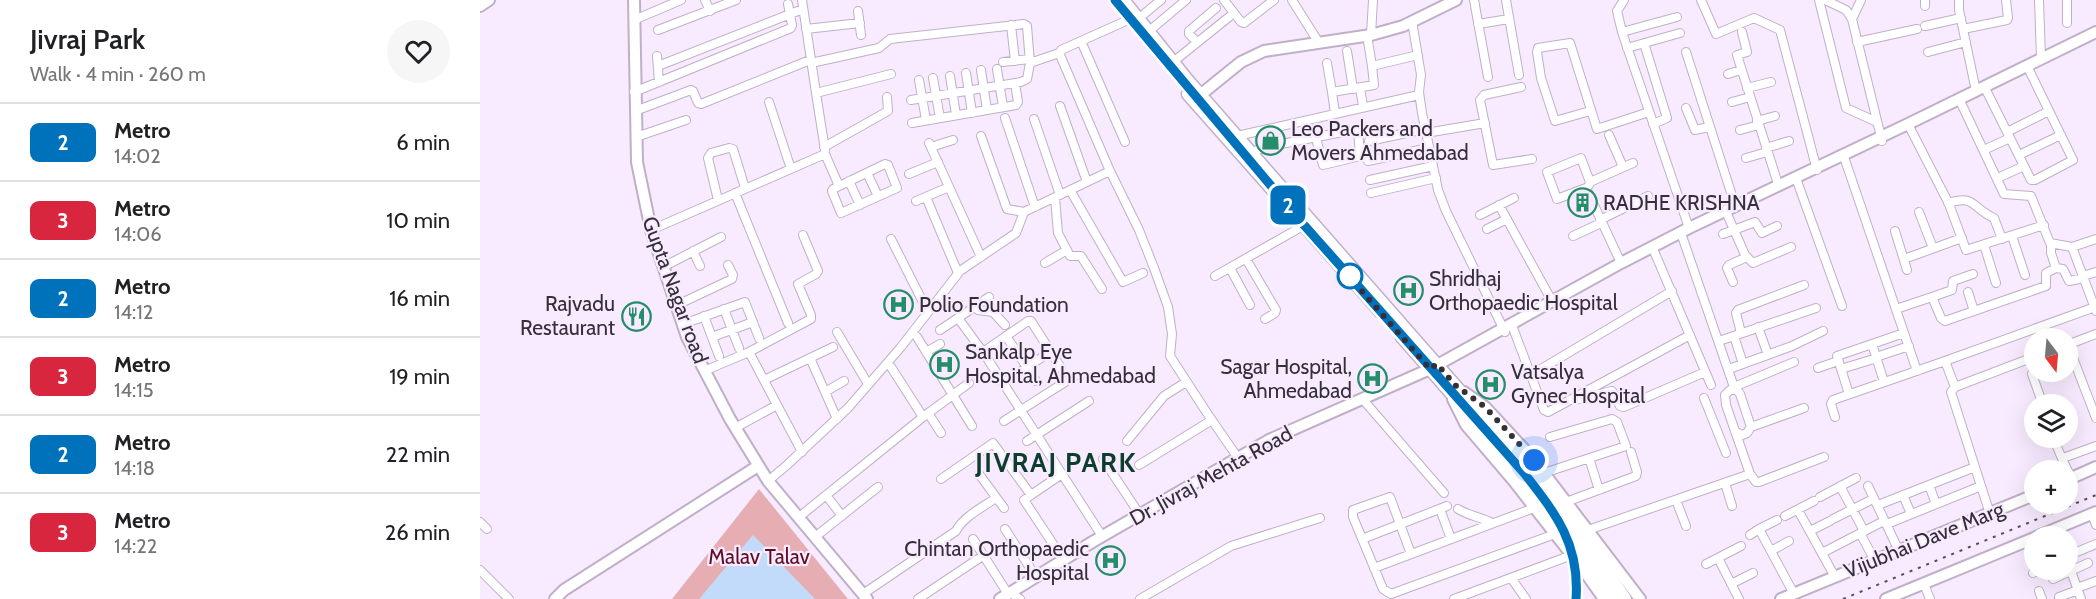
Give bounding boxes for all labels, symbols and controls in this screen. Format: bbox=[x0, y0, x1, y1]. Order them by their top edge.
button: heart bbox=[387, 20, 450, 83]
text: Jivraj Park bbox=[30, 22, 145, 56]
text: Walk · 4 min · 260 m bbox=[30, 62, 206, 86]
place label: Leo Packers and Movers Ahmedabad bbox=[1291, 116, 1469, 165]
text: Metro bbox=[114, 117, 171, 144]
shop icon: Leo Packers and Movers Ahmedabad bbox=[1254, 125, 1286, 157]
text: 6 min bbox=[396, 129, 450, 156]
text: 2 bbox=[57, 130, 69, 155]
text: 14:02 bbox=[114, 144, 161, 168]
line badge: 2 bbox=[1268, 186, 1308, 224]
building icon: RADHE KRISHNA bbox=[1566, 187, 1598, 219]
place label: RADHE KRISHNA bbox=[1603, 190, 1760, 215]
text: 2 bbox=[1282, 193, 1294, 218]
text: Metro bbox=[114, 195, 171, 222]
text: 10 min bbox=[386, 207, 450, 234]
text: 3 bbox=[57, 208, 69, 233]
street label: Gupta Nagar road bbox=[637, 213, 714, 367]
text: 14:06 bbox=[114, 222, 162, 246]
unlabelled marker bbox=[1337, 263, 1363, 289]
place label: Shridhaj Orthopaedic Hospital bbox=[1429, 266, 1618, 315]
text: Metro bbox=[114, 273, 171, 300]
hospital icon: Shridhaj Orthopaedic Hospital bbox=[1392, 275, 1424, 307]
text: 16 min bbox=[389, 285, 450, 312]
text: 2 bbox=[57, 286, 69, 311]
hospital icon: Polio Foundation bbox=[882, 289, 914, 321]
place label: Rajvadu Restaurant bbox=[520, 291, 615, 340]
place label: Polio Foundation bbox=[919, 292, 1069, 317]
text: 14:12 bbox=[114, 300, 153, 324]
restaurant icon: Rajvadu Restaurant bbox=[620, 300, 652, 332]
north arrow bbox=[2024, 328, 2078, 382]
map controls bbox=[2024, 328, 2078, 580]
place label: Sankalp Eye Hospital, Ahmedabad bbox=[965, 339, 1156, 388]
hospital icon: Sankalp Eye Hospital, Ahmedabad bbox=[928, 348, 960, 380]
text: Metro bbox=[114, 351, 171, 378]
place label: Sagar Hospital, Ahmedabad bbox=[1220, 354, 1352, 403]
place label: Vatsalya Gynec Hospital bbox=[1511, 359, 1645, 408]
text: 19 min bbox=[389, 363, 450, 390]
hospital icon: Sagar Hospital, Ahmedabad bbox=[1357, 363, 1389, 395]
text: 3 bbox=[57, 364, 69, 389]
hospital icon: Vatsalya Gynec Hospital bbox=[1474, 368, 1506, 400]
text: 14:15 bbox=[114, 378, 154, 402]
button: layers bbox=[2024, 394, 2078, 448]
street label: Dr. Jivraj Mehta Road bbox=[1125, 420, 1297, 532]
text: Metro bbox=[114, 429, 171, 456]
text: 22 min bbox=[386, 441, 450, 468]
text: 2 bbox=[57, 442, 69, 467]
your location bbox=[1519, 445, 1549, 475]
district label: JIVRAJ PARK bbox=[974, 446, 1137, 479]
text: 14:18 bbox=[114, 456, 155, 480]
button: + bbox=[2024, 460, 2078, 514]
street label: Vijubhai Dave Marg bbox=[1840, 496, 2008, 584]
text: Metro bbox=[114, 507, 171, 534]
text: 26 min bbox=[385, 519, 450, 546]
text: 3 bbox=[57, 520, 69, 545]
button: − bbox=[2024, 526, 2078, 580]
text: 14:22 bbox=[114, 534, 157, 558]
place label: Chintan Orthopaedic Hospital bbox=[904, 536, 1089, 585]
park label: Malav Talav bbox=[708, 544, 811, 569]
hospital icon: Chintan Orthopaedic Hospital bbox=[1094, 545, 1126, 577]

